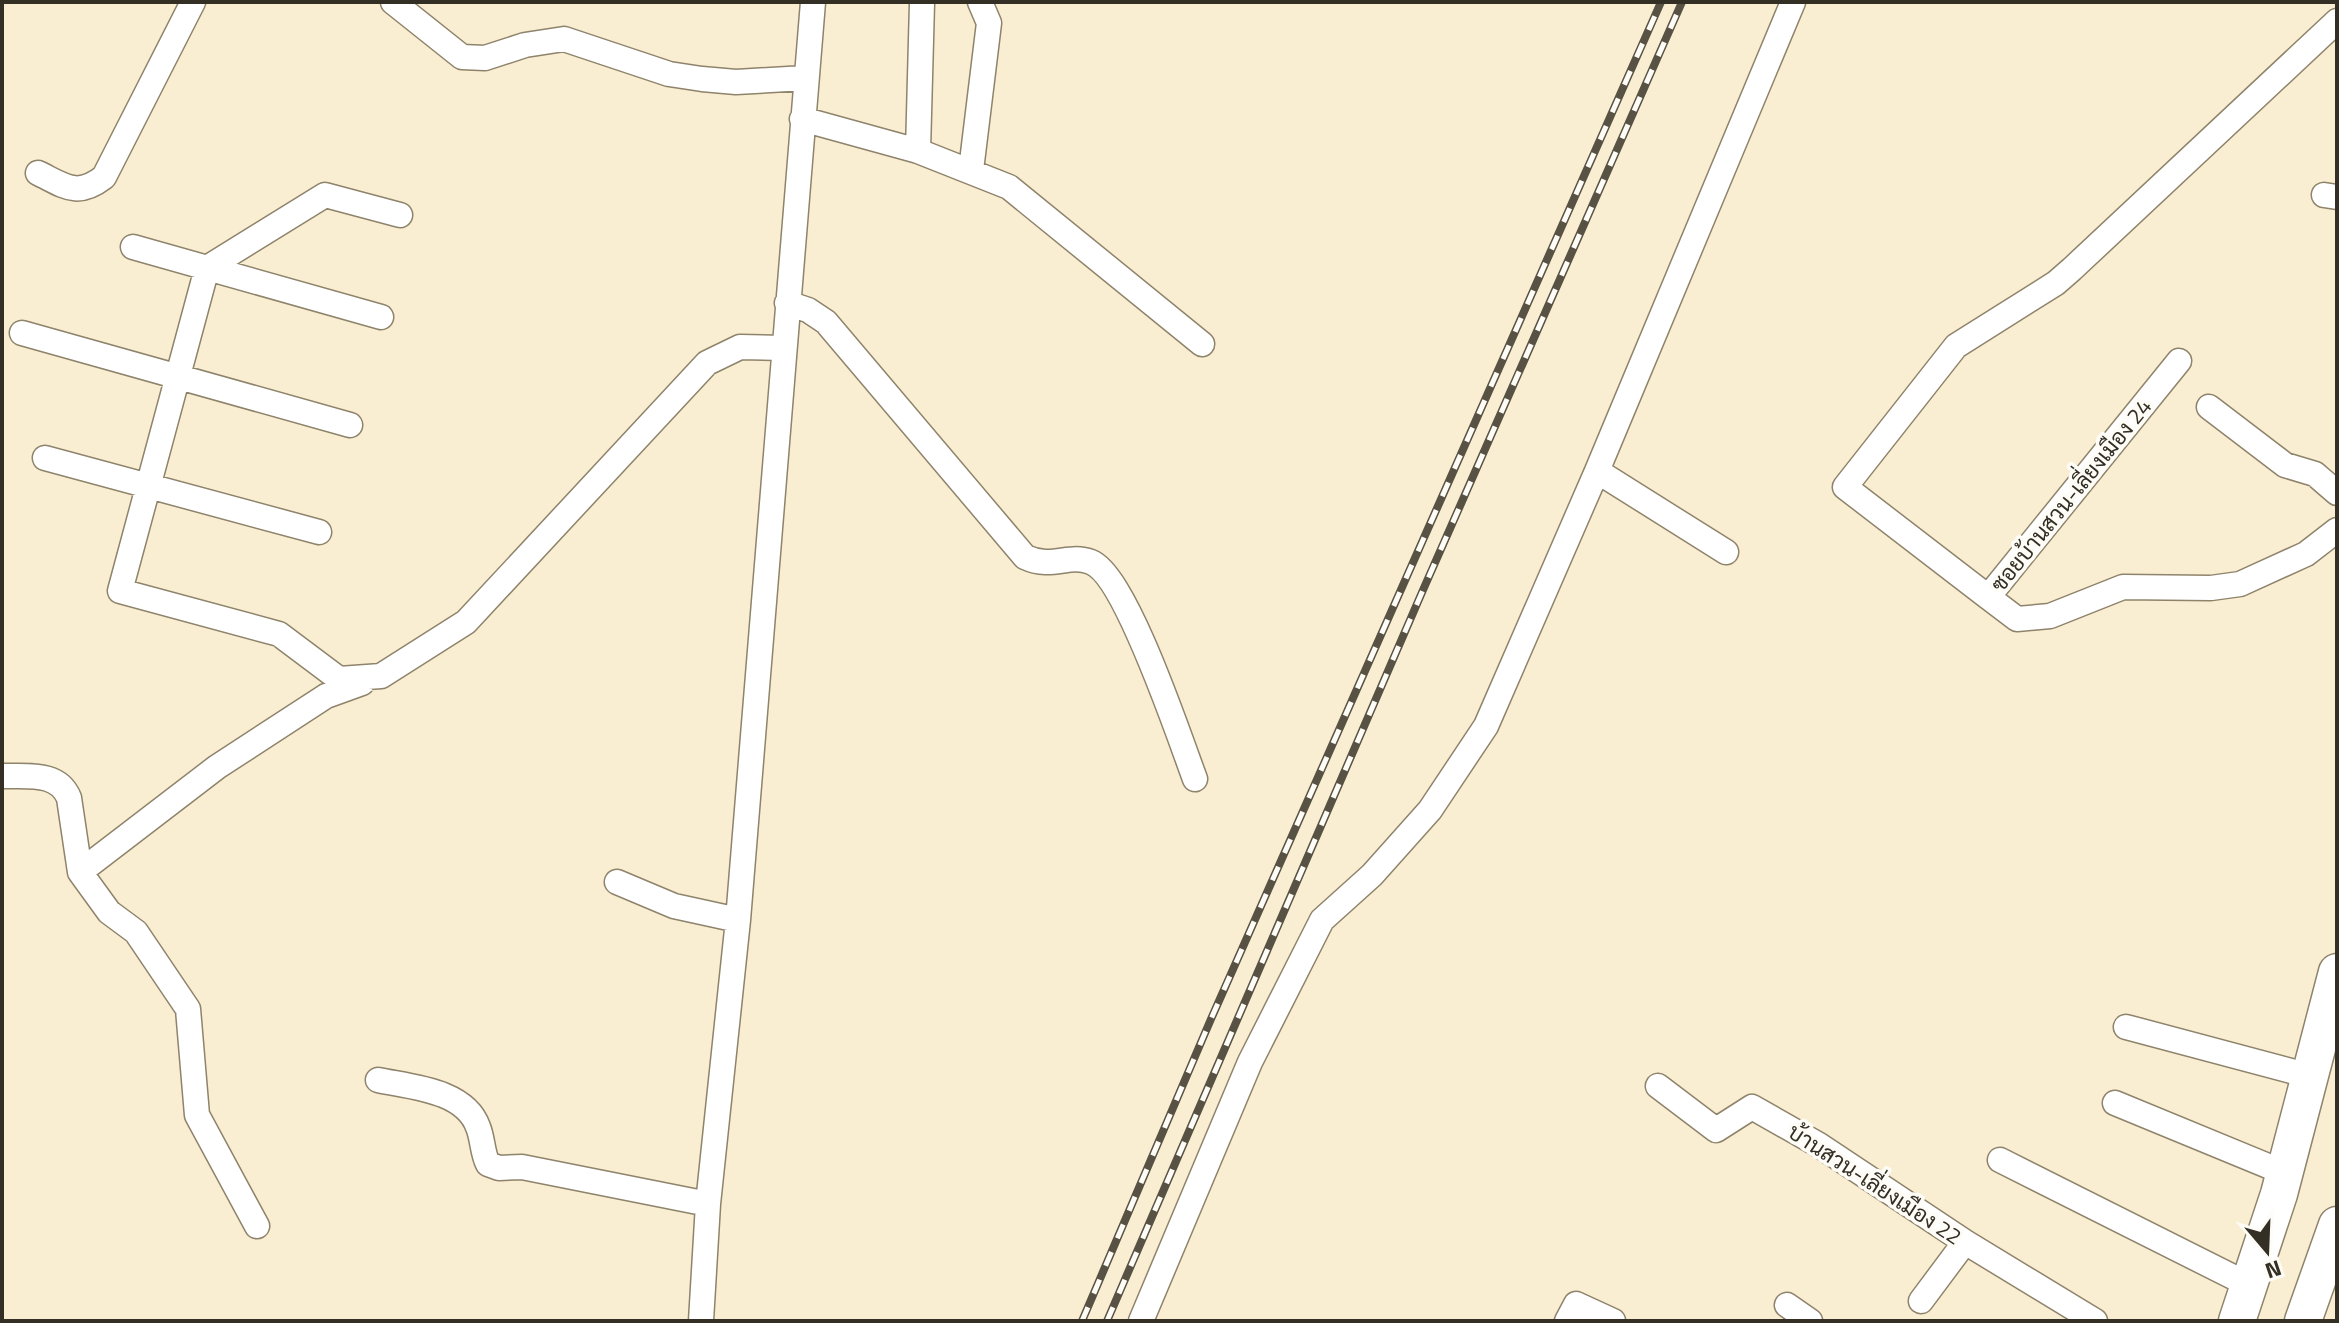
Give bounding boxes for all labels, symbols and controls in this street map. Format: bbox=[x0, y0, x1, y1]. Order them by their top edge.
street label: ซอยบ้านสวน-เลี่ยงเมือง 24 bbox=[1981, 390, 2160, 599]
street label: บ้านสวน-เลี่ยงเมือง 22 bbox=[1781, 1113, 1970, 1253]
north arrow bbox=[2227, 1211, 2307, 1291]
text: N bbox=[2261, 1251, 2286, 1288]

